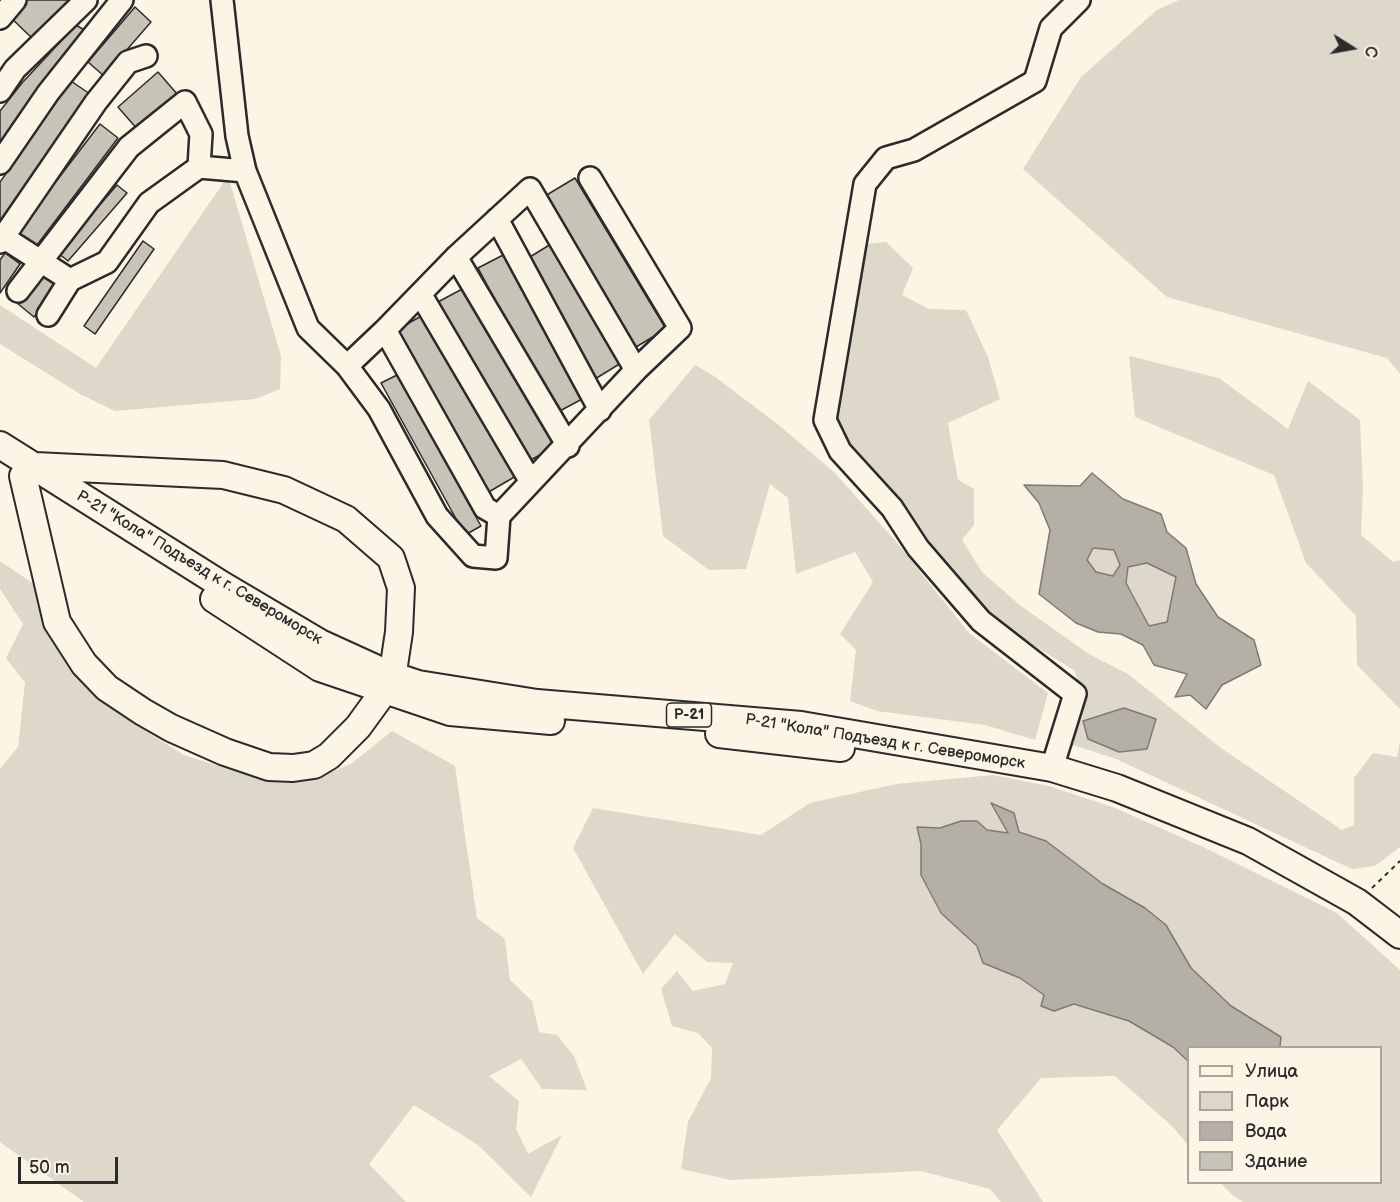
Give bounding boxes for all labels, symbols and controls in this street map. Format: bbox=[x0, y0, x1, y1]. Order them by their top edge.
north arrow bbox=[1322, 18, 1382, 78]
text: С bbox=[1360, 44, 1381, 59]
street label: Р-21 "Кола" Подъезд к г. Североморск bbox=[73, 487, 325, 649]
road number: Р-21 bbox=[666, 703, 712, 727]
street label: Р-21 "Кола" Подъезд к г. Североморск bbox=[743, 710, 1027, 774]
legend bbox=[1187, 1046, 1382, 1184]
text: Улица bbox=[1245, 1061, 1298, 1082]
text: Парк bbox=[1245, 1091, 1289, 1112]
text: Вода bbox=[1245, 1121, 1287, 1142]
scale bar bbox=[21, 1145, 122, 1183]
text: Здание bbox=[1245, 1151, 1307, 1172]
text: 50 m bbox=[29, 1157, 70, 1178]

